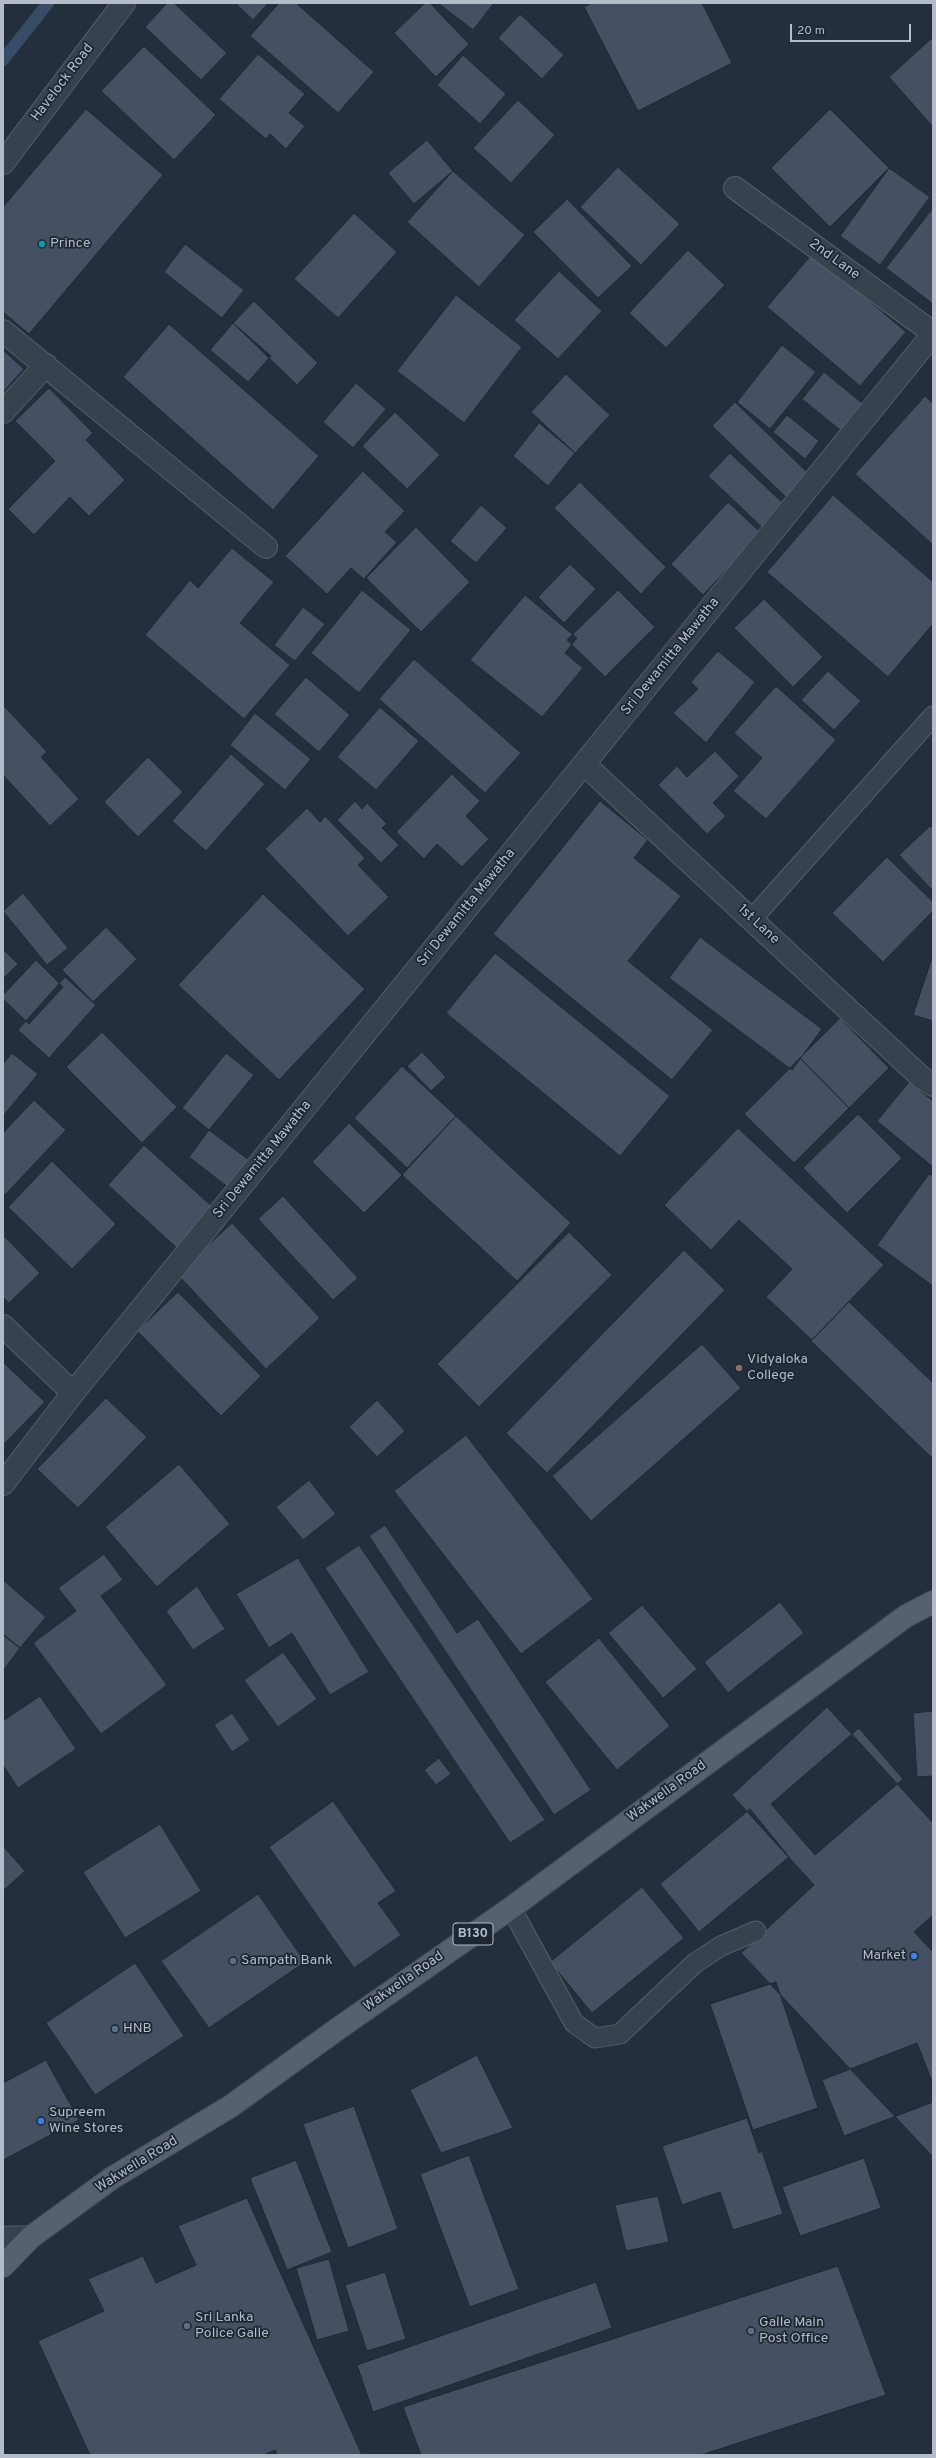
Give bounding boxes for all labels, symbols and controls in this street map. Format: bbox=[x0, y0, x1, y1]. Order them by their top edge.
scale bar bbox=[792, 16, 913, 42]
text: 20 m bbox=[797, 23, 825, 39]
street label: Havelock Road bbox=[28, 41, 98, 125]
place label: Prince bbox=[50, 236, 90, 252]
street label: 2nd Lane bbox=[805, 236, 863, 284]
marker: Prince bbox=[37, 239, 47, 249]
street label: Sri Dewamitta Mawatha bbox=[618, 595, 724, 719]
street label: Sri Dewamitta Mawatha bbox=[414, 846, 520, 970]
street label: 1st Lane bbox=[734, 901, 782, 949]
street label: Sri Dewamitta Mawatha bbox=[210, 1098, 316, 1222]
place label: Vidyaloka College bbox=[747, 1352, 808, 1384]
marker: Vidyaloka College bbox=[734, 1363, 744, 1373]
street label: Wakwella Road bbox=[624, 1758, 710, 1826]
road number: B130 bbox=[453, 1923, 493, 1945]
street label: Wakwella Road bbox=[361, 1948, 447, 2016]
place label: Market bbox=[863, 1948, 906, 1964]
marker: Market bbox=[909, 1951, 919, 1961]
place label: Sampath Bank bbox=[241, 1953, 333, 1969]
marker: Sampath Bank bbox=[228, 1956, 238, 1966]
place label: HNB bbox=[123, 2021, 152, 2037]
marker: HNB bbox=[110, 2024, 120, 2034]
place label: Supreem Wine Stores bbox=[49, 2105, 123, 2138]
marker: Supreem Wine Stores bbox=[36, 2116, 46, 2126]
street label: Wakwella Road bbox=[93, 2133, 181, 2197]
place label: Sri Lanka Police Galle bbox=[195, 2310, 269, 2342]
place label: Galle Main Post Office bbox=[759, 2315, 828, 2348]
marker: Sri Lanka Police Galle bbox=[182, 2321, 192, 2331]
marker: Galle Main Post Office bbox=[746, 2326, 756, 2336]

